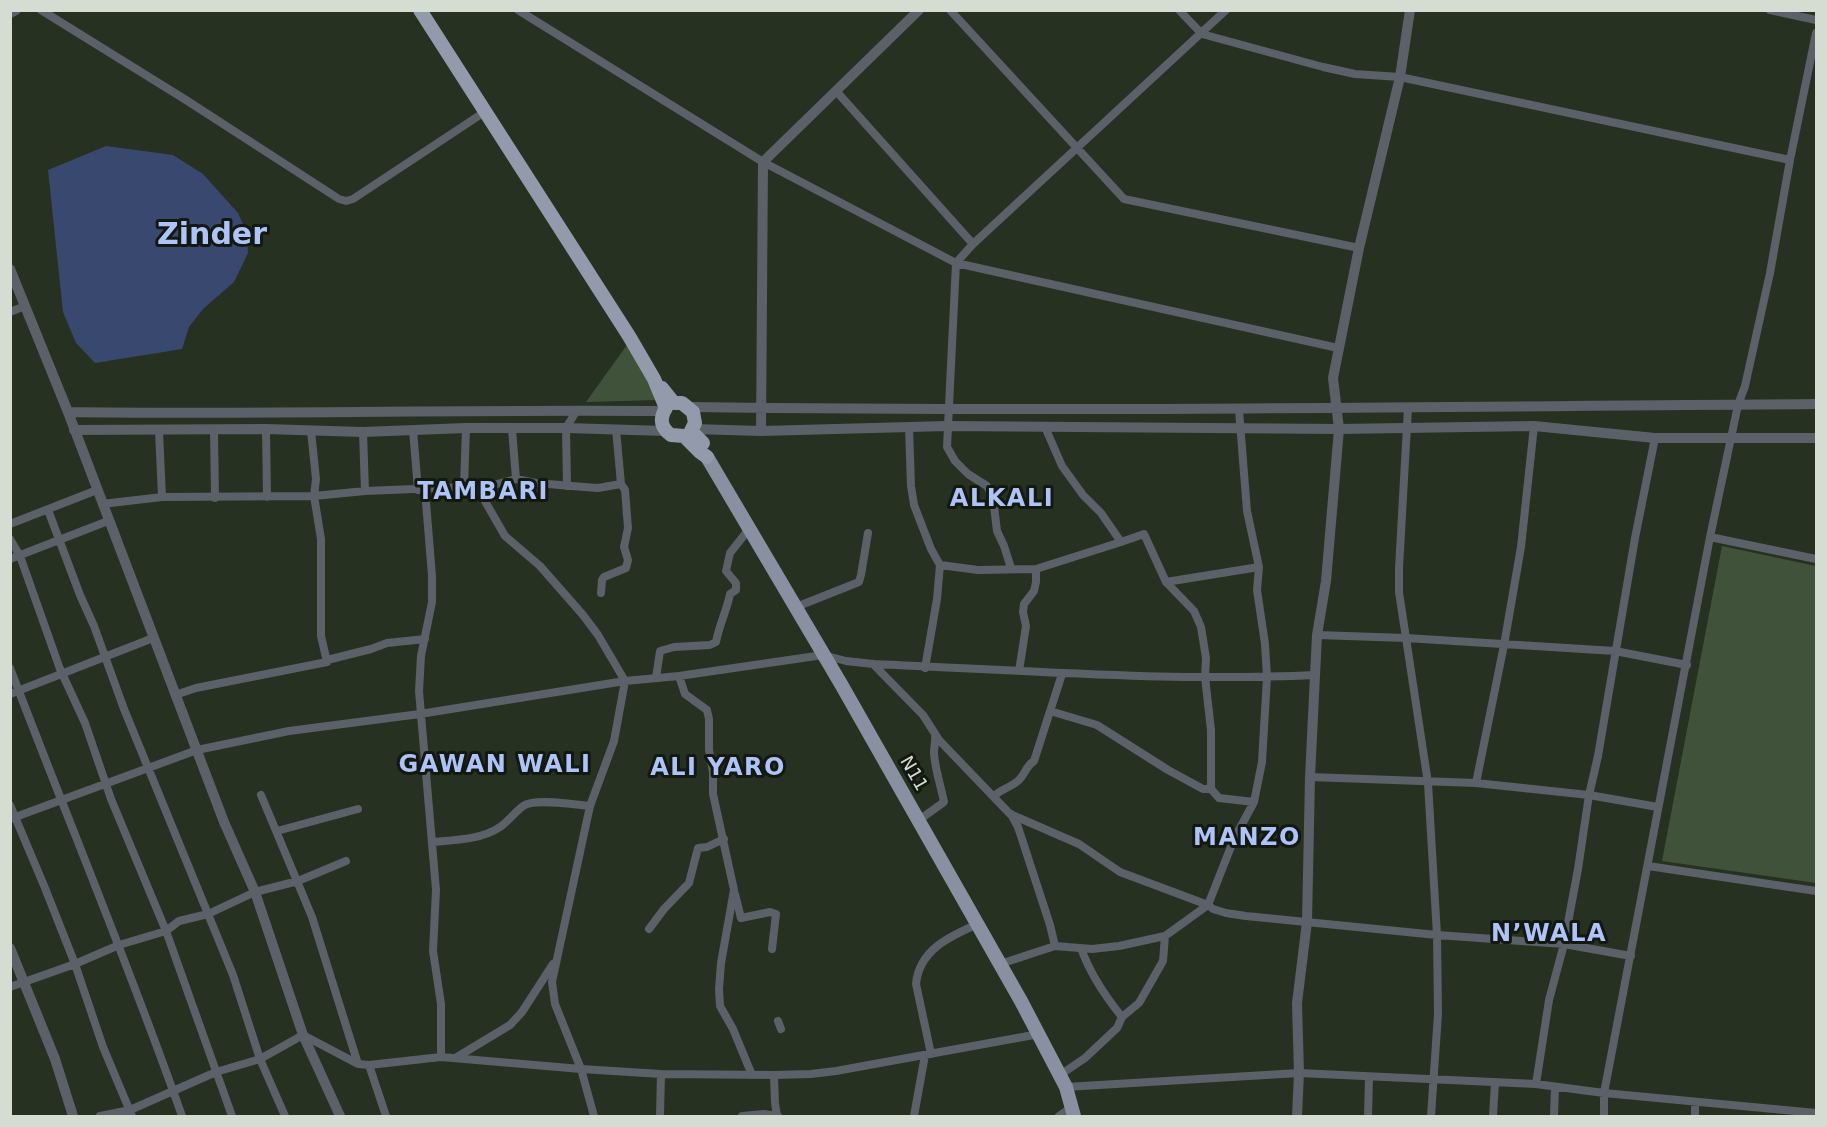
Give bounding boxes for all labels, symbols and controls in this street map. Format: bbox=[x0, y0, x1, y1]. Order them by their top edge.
district label: Zinder bbox=[157, 218, 267, 254]
district label: TAMBARI bbox=[417, 479, 549, 507]
district label: ALKALI bbox=[950, 486, 1054, 514]
district label: GAWAN WALI bbox=[399, 752, 591, 780]
street label: N11 bbox=[895, 753, 931, 795]
district label: ALI YARO bbox=[650, 755, 786, 783]
district label: MANZO bbox=[1193, 825, 1301, 853]
district label: N’WALA bbox=[1491, 921, 1607, 949]

